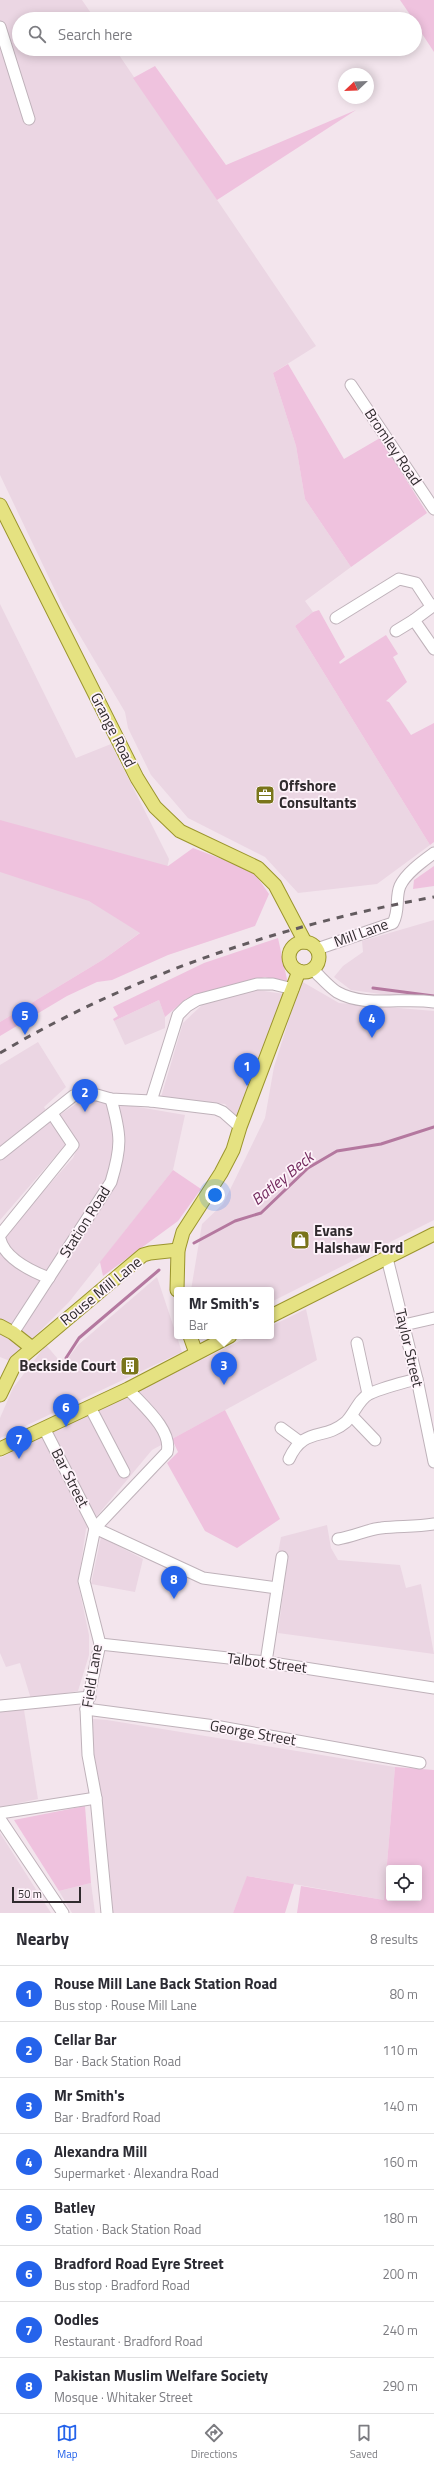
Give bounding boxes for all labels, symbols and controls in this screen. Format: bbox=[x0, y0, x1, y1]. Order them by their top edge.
search box bbox=[12, 12, 422, 56]
icon: search bbox=[26, 23, 48, 45]
text: Search here bbox=[58, 23, 132, 46]
north arrow bbox=[338, 68, 374, 104]
street label: Bromley Road bbox=[359, 404, 428, 490]
street label: Grange Road bbox=[85, 688, 142, 771]
place label: Offshore Consultants bbox=[279, 774, 357, 814]
office icon: Offshore Consultants bbox=[254, 784, 276, 806]
street label: Mill Lane bbox=[330, 912, 391, 953]
pin: 5 bbox=[12, 1002, 38, 1035]
pin: 4 bbox=[359, 1005, 385, 1038]
pin: 1 bbox=[234, 1053, 260, 1086]
pin: 2 bbox=[72, 1079, 98, 1112]
water label: Batley Beck bbox=[246, 1144, 320, 1211]
street label: Station Road bbox=[53, 1181, 116, 1262]
your location bbox=[205, 1185, 225, 1205]
place label: Evans Halshaw Ford bbox=[314, 1219, 403, 1259]
shop icon: Evans Halshaw Ford bbox=[289, 1229, 311, 1251]
street label: Rouse Mill Lane bbox=[55, 1250, 147, 1331]
popup bbox=[174, 1287, 274, 1339]
text: Mr Smith's bbox=[189, 1292, 259, 1315]
street label: Taylor Street bbox=[389, 1306, 430, 1390]
text: Bar bbox=[189, 1315, 208, 1335]
pin: 3 bbox=[211, 1352, 237, 1385]
place label: Beckside Court bbox=[19, 1354, 117, 1377]
building icon: Beckside Court bbox=[119, 1355, 141, 1377]
pin: 6 bbox=[53, 1394, 79, 1427]
pin: 7 bbox=[6, 1426, 32, 1459]
street label: Bar Street bbox=[46, 1444, 96, 1512]
pin: 8 bbox=[161, 1566, 187, 1599]
street label: Field Lane bbox=[75, 1643, 108, 1709]
street label: Talbot Street bbox=[226, 1646, 309, 1679]
street label: George Street bbox=[208, 1714, 299, 1752]
map controls bbox=[386, 1865, 422, 1901]
button: locate bbox=[386, 1865, 422, 1901]
scale bar bbox=[12, 1885, 81, 1904]
text: 50 m bbox=[18, 1886, 42, 1902]
text: Nearby bbox=[16, 1926, 69, 1952]
text: 8 results bbox=[370, 1929, 418, 1949]
text: Rouse Mill Lane Back Station Road bbox=[54, 1972, 277, 1995]
text: 1 bbox=[25, 1984, 33, 2004]
text: 80 m bbox=[390, 1984, 418, 2004]
text: Bus stop · Rouse Mill Lane bbox=[54, 1995, 197, 2015]
text: Cellar Bar bbox=[54, 2028, 117, 2051]
text: 2 bbox=[25, 2040, 33, 2060]
text: 110 m bbox=[382, 2040, 418, 2060]
text: Bar · Back Station Road bbox=[54, 2051, 181, 2071]
text: Mr Smith's bbox=[54, 2084, 125, 2107]
text: 3 bbox=[25, 2096, 33, 2116]
text: 140 m bbox=[382, 2096, 418, 2116]
text: Bar · Bradford Road bbox=[54, 2107, 161, 2127]
text: Alexandra Mill bbox=[54, 2140, 147, 2163]
text: 4 bbox=[25, 2152, 33, 2172]
text: 160 m bbox=[382, 2152, 418, 2172]
text: Supermarket · Alexandra Road bbox=[54, 2163, 219, 2183]
text: Batley bbox=[54, 2196, 95, 2219]
text: 5 bbox=[25, 2208, 33, 2228]
text: 180 m bbox=[382, 2208, 418, 2228]
text: Station · Back Station Road bbox=[54, 2219, 201, 2239]
text: Bradford Road Eyre Street bbox=[54, 2252, 224, 2275]
text: 6 bbox=[25, 2264, 33, 2284]
text: 200 m bbox=[382, 2264, 418, 2284]
text: Bus stop · Bradford Road bbox=[54, 2275, 190, 2295]
text: Oodles bbox=[54, 2308, 99, 2331]
text: 7 bbox=[25, 2320, 33, 2340]
text: 240 m bbox=[382, 2320, 418, 2340]
text: Restaurant · Bradford Road bbox=[54, 2331, 203, 2351]
text: Pakistan Muslim Welfare Society bbox=[54, 2364, 268, 2387]
text: 8 bbox=[25, 2376, 33, 2396]
text: 290 m bbox=[382, 2376, 418, 2396]
text: Mosque · Whitaker Street bbox=[54, 2387, 193, 2407]
tab: Map bbox=[56, 2422, 78, 2462]
tab: Directions bbox=[191, 2422, 237, 2462]
tab: Saved bbox=[350, 2422, 378, 2462]

